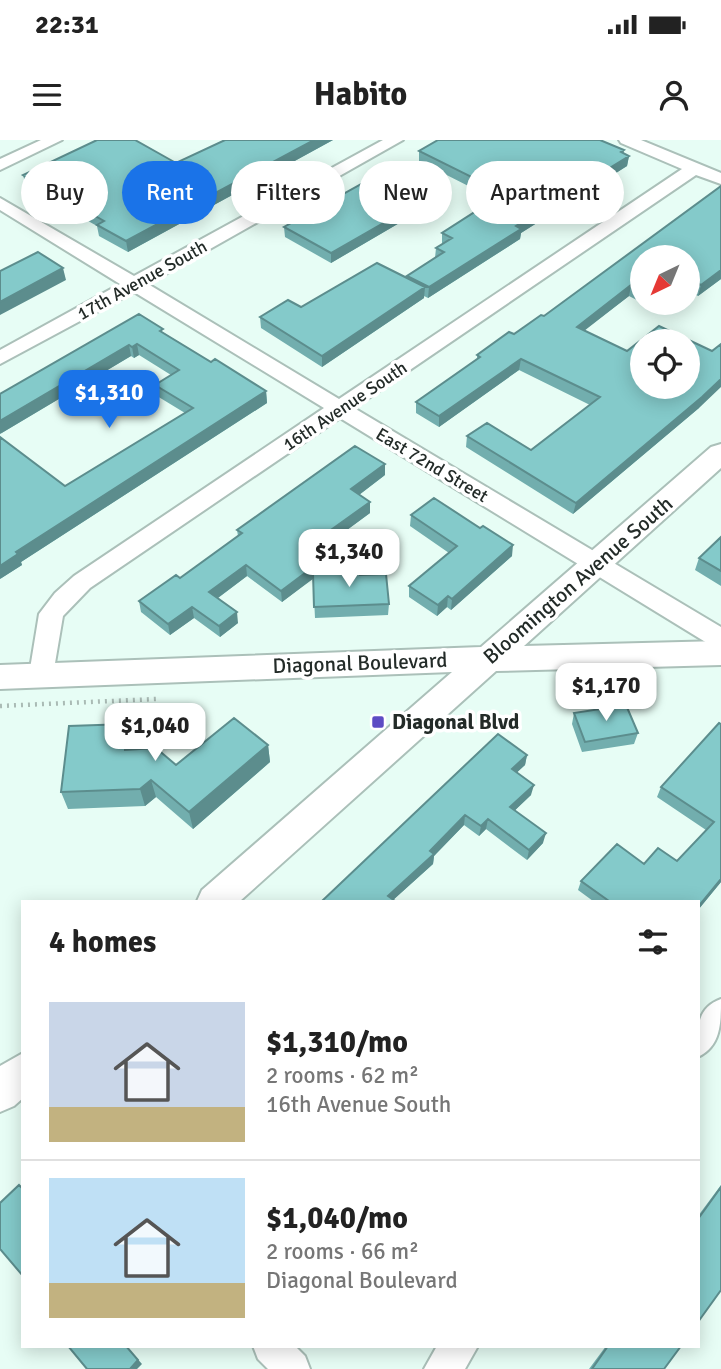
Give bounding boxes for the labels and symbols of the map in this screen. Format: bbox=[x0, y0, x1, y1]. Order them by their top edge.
street label: 17th Avenue South bbox=[73, 235, 211, 325]
north arrow bbox=[630, 245, 700, 315]
street label: 16th Avenue South bbox=[279, 356, 411, 456]
pin: $1,310 bbox=[52, 370, 166, 430]
street label: East 72nd Street bbox=[372, 423, 492, 507]
street label: Bloomington Avenue South bbox=[478, 491, 678, 669]
pin: $1,340 bbox=[292, 530, 406, 589]
street label: Diagonal Boulevard bbox=[272, 647, 448, 679]
pin: $1,170 bbox=[549, 664, 663, 723]
pin: $1,040 bbox=[98, 704, 212, 763]
place label: Diagonal Blvd bbox=[392, 709, 519, 735]
marker: Diagonal Blvd bbox=[370, 714, 386, 730]

